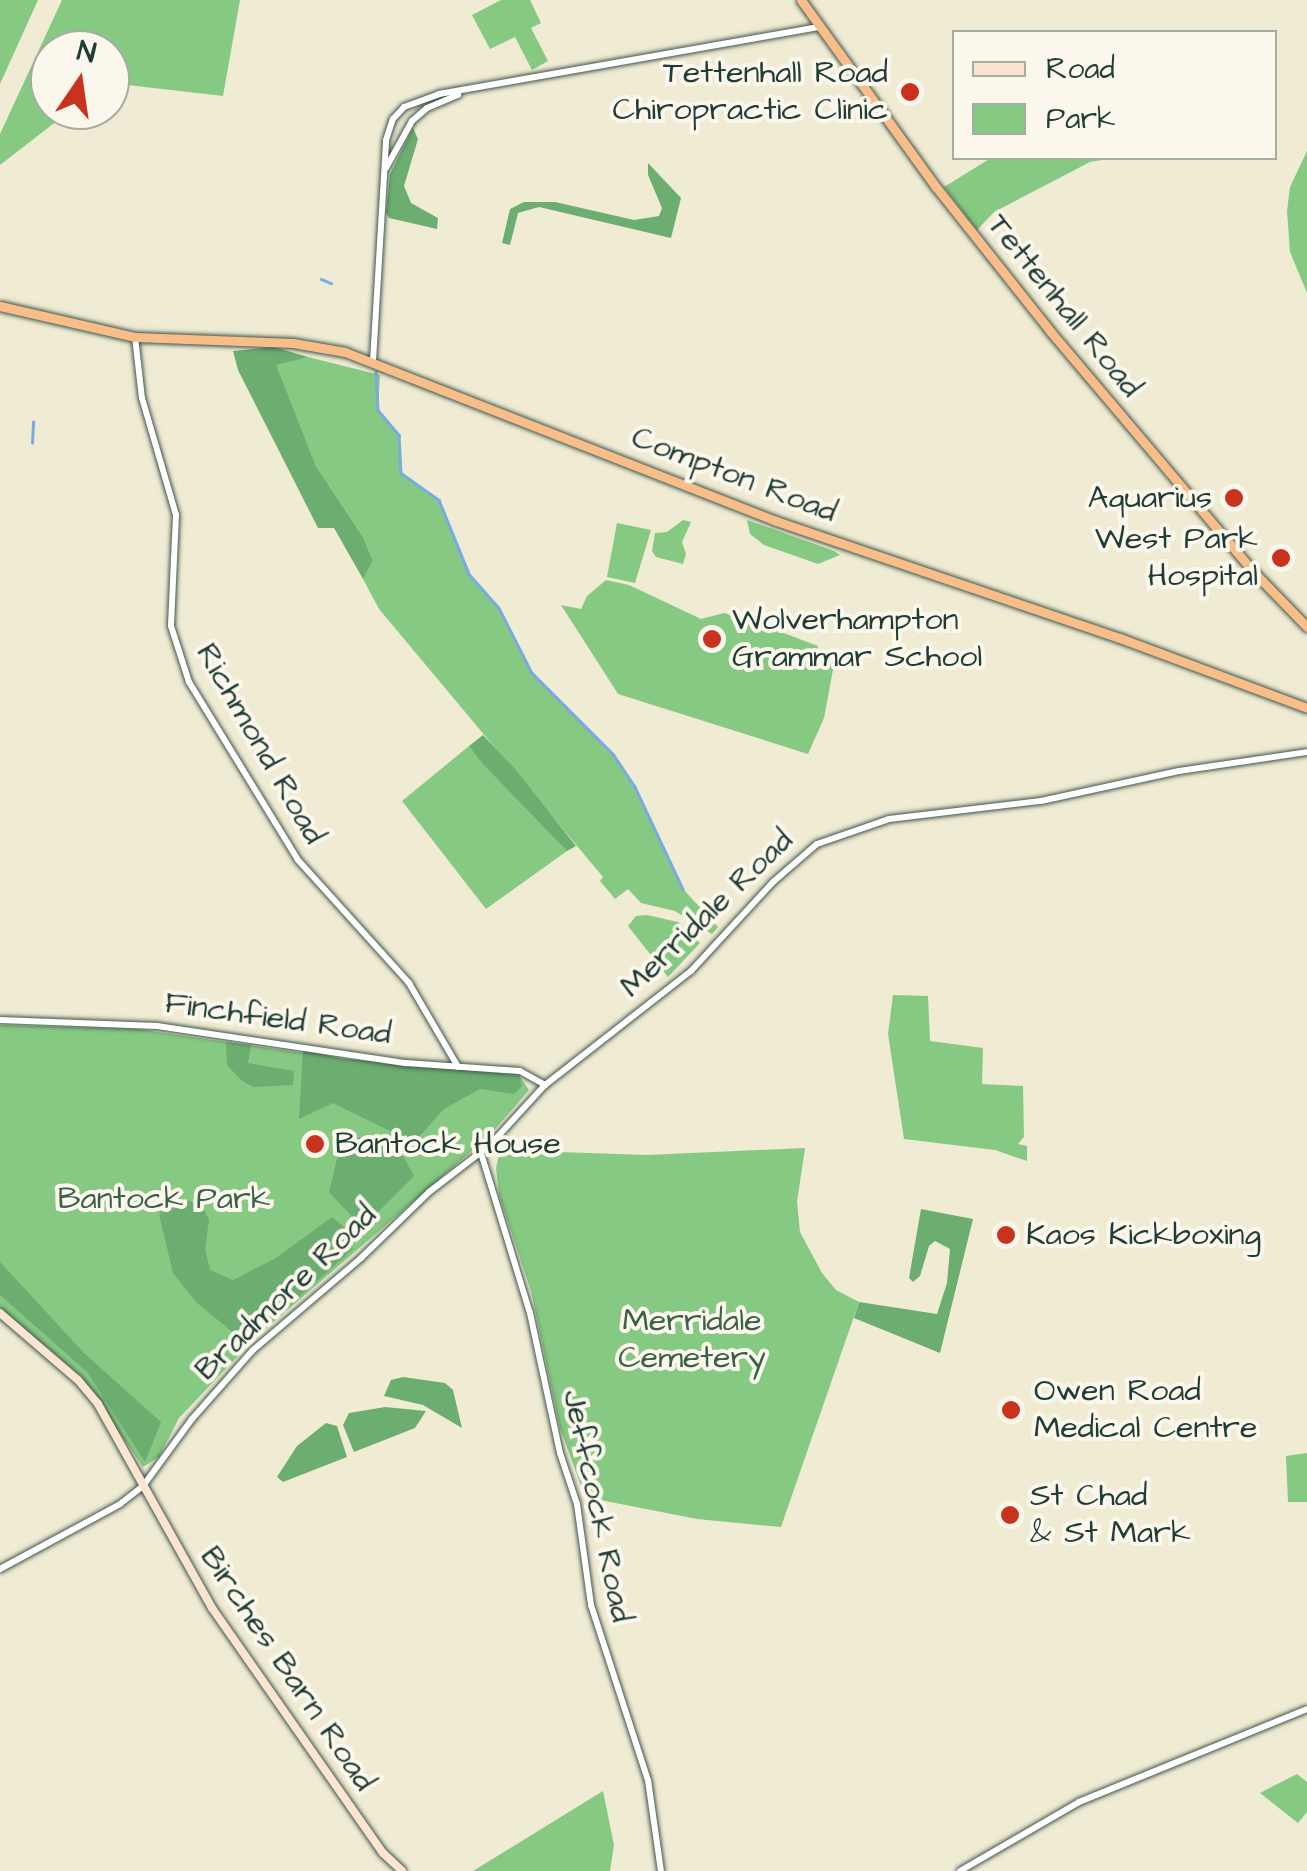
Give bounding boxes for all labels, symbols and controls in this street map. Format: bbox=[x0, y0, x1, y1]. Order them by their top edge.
north arrow bbox=[30, 30, 130, 130]
legend bbox=[952, 30, 1277, 160]
text: N bbox=[73, 31, 99, 73]
text: Road bbox=[1046, 48, 1115, 90]
place label: Tettenhall Road Chiropractic Clinic bbox=[613, 55, 888, 130]
marker: Tettenhall Road Chiropractic Clinic bbox=[897, 79, 923, 105]
text: Park bbox=[1046, 98, 1115, 140]
street label: Tettenhall Road bbox=[978, 207, 1150, 405]
street label: Compton Road bbox=[626, 418, 842, 532]
place label: Aquarius bbox=[1088, 479, 1212, 517]
marker: Aquarius bbox=[1221, 485, 1247, 511]
place label: West Park Hospital bbox=[1095, 521, 1258, 596]
marker: West Park Hospital bbox=[1268, 545, 1294, 571]
place label: Wolverhampton Grammar School bbox=[732, 602, 982, 677]
marker: Wolverhampton Grammar School bbox=[701, 628, 723, 650]
street label: Richmond Road bbox=[187, 637, 333, 851]
street label: Merridale Road bbox=[613, 822, 801, 1006]
street label: Finchfield Road bbox=[162, 984, 394, 1054]
place label: Bantock House bbox=[335, 1125, 561, 1163]
marker: Bantock House bbox=[304, 1133, 326, 1155]
park label: Bantock Park bbox=[58, 1180, 270, 1218]
street label: Bradmore Road bbox=[187, 1197, 385, 1389]
place label: Kaos Kickboxing bbox=[1026, 1216, 1261, 1254]
marker: Kaos Kickboxing bbox=[995, 1224, 1017, 1246]
park label: Merridale Cemetery bbox=[618, 1303, 766, 1378]
place label: Owen Road Medical Centre bbox=[1034, 1373, 1257, 1448]
street label: Jeffcock Road bbox=[554, 1386, 640, 1626]
marker: Owen Road Medical Centre bbox=[998, 1397, 1024, 1423]
place label: St Chad & St Mark bbox=[1030, 1478, 1191, 1553]
marker: St Chad & St Mark bbox=[999, 1504, 1021, 1526]
street label: Birches Barn Road bbox=[191, 1539, 383, 1799]

